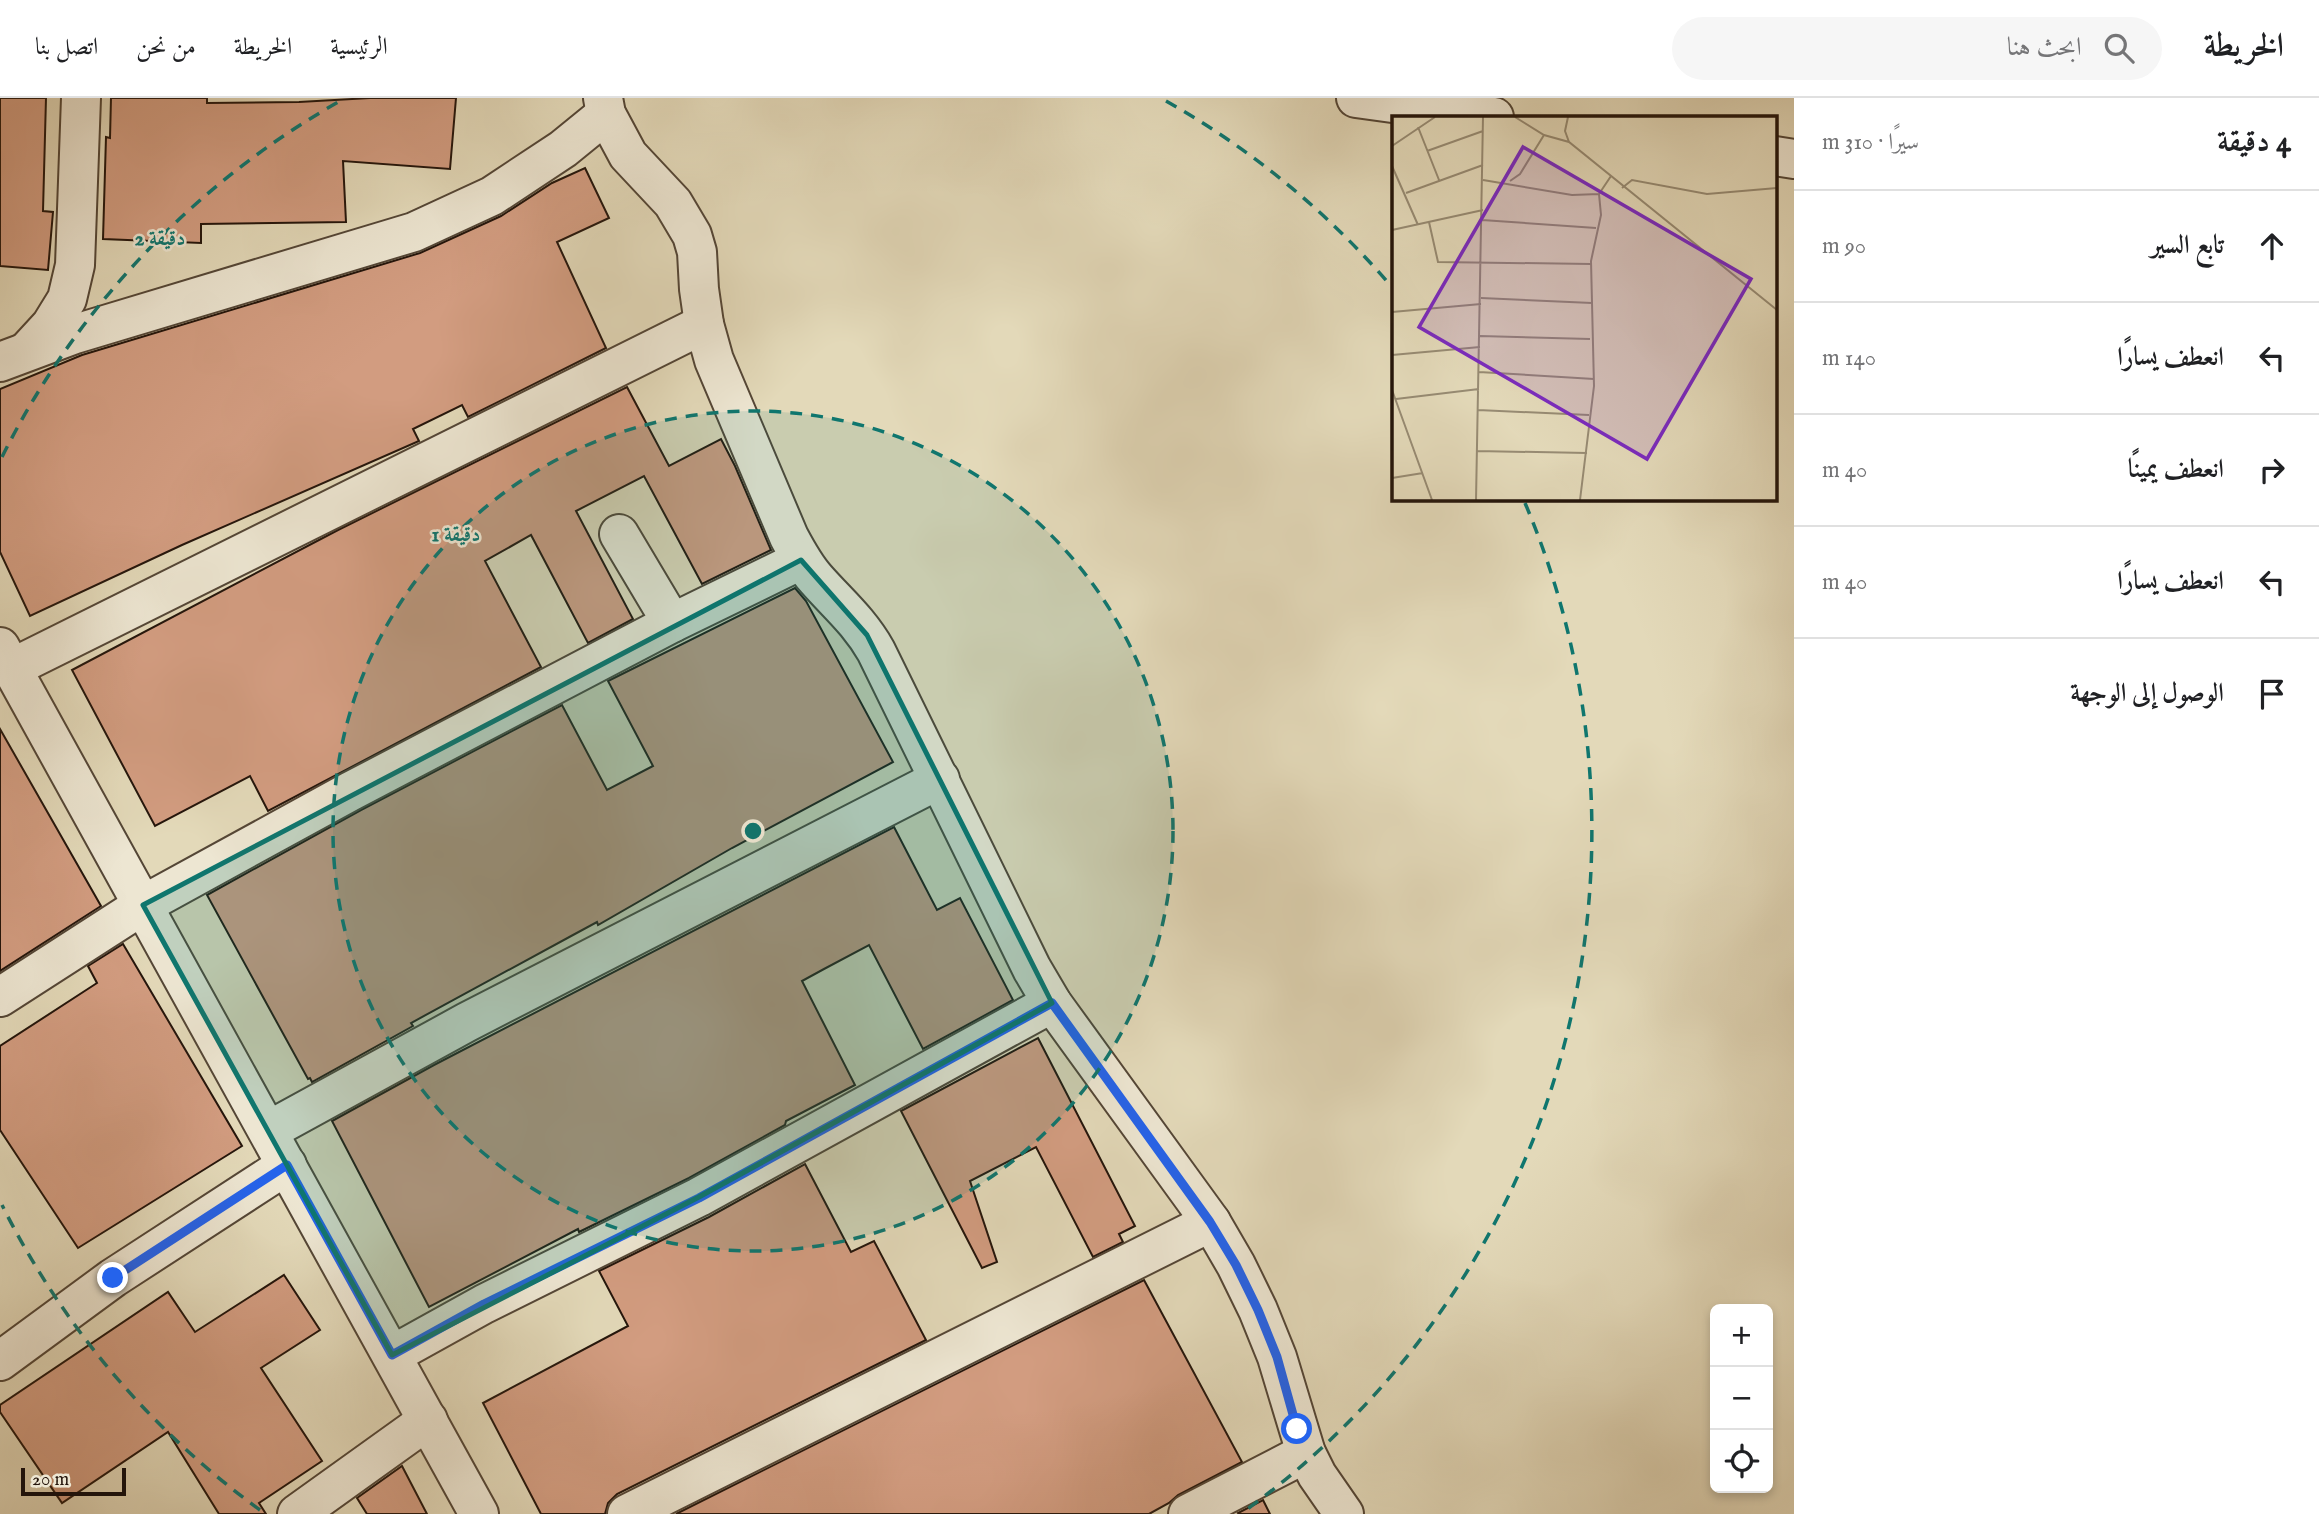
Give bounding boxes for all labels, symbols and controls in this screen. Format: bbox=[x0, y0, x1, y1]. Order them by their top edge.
search box bbox=[1672, 17, 2162, 80]
text: الخريطة bbox=[2204, 26, 2284, 68]
icon: search bbox=[2100, 29, 2138, 67]
text: ابحث هنا bbox=[2007, 31, 2082, 64]
text: اتصل بنا bbox=[35, 32, 98, 63]
text: من نحن bbox=[136, 32, 196, 63]
text: الخريطة bbox=[234, 32, 292, 63]
text: الرئيسية bbox=[330, 32, 388, 63]
inset map bbox=[1392, 116, 1776, 500]
text: 4 دقيقة bbox=[2217, 124, 2291, 162]
text: سيرًا · 310 m bbox=[1822, 128, 1919, 157]
text: 2 دقيقة bbox=[134, 226, 186, 253]
icon: ahead bbox=[2253, 227, 2291, 265]
text: تابع السير bbox=[2150, 229, 2224, 262]
text: 90 m bbox=[1822, 232, 1866, 261]
icon: left bbox=[2253, 339, 2291, 377]
text: انعطف يسارًا bbox=[2117, 341, 2224, 374]
text: 140 m bbox=[1822, 344, 1876, 373]
icon: right bbox=[2253, 451, 2291, 489]
text: انعطف يمينًا bbox=[2128, 453, 2224, 486]
text: 40 m bbox=[1822, 456, 1867, 485]
text: 1 دقيقة bbox=[431, 522, 481, 549]
icon: left bbox=[2253, 563, 2291, 601]
text: انعطف يسارًا bbox=[2117, 565, 2224, 598]
text: 40 m bbox=[1822, 568, 1867, 597]
icon: arrive bbox=[2253, 675, 2291, 713]
text: الوصول إلى الوجهة bbox=[2070, 677, 2224, 710]
centre of rings bbox=[741, 819, 765, 843]
route end bbox=[97, 1262, 128, 1293]
map controls bbox=[1710, 1304, 1773, 1493]
button: + bbox=[1710, 1304, 1773, 1367]
button: − bbox=[1710, 1367, 1773, 1430]
route start bbox=[1281, 1413, 1312, 1444]
button: locate bbox=[1710, 1430, 1773, 1493]
scale bar bbox=[21, 1465, 126, 1497]
text: 20 m bbox=[32, 1468, 69, 1492]

